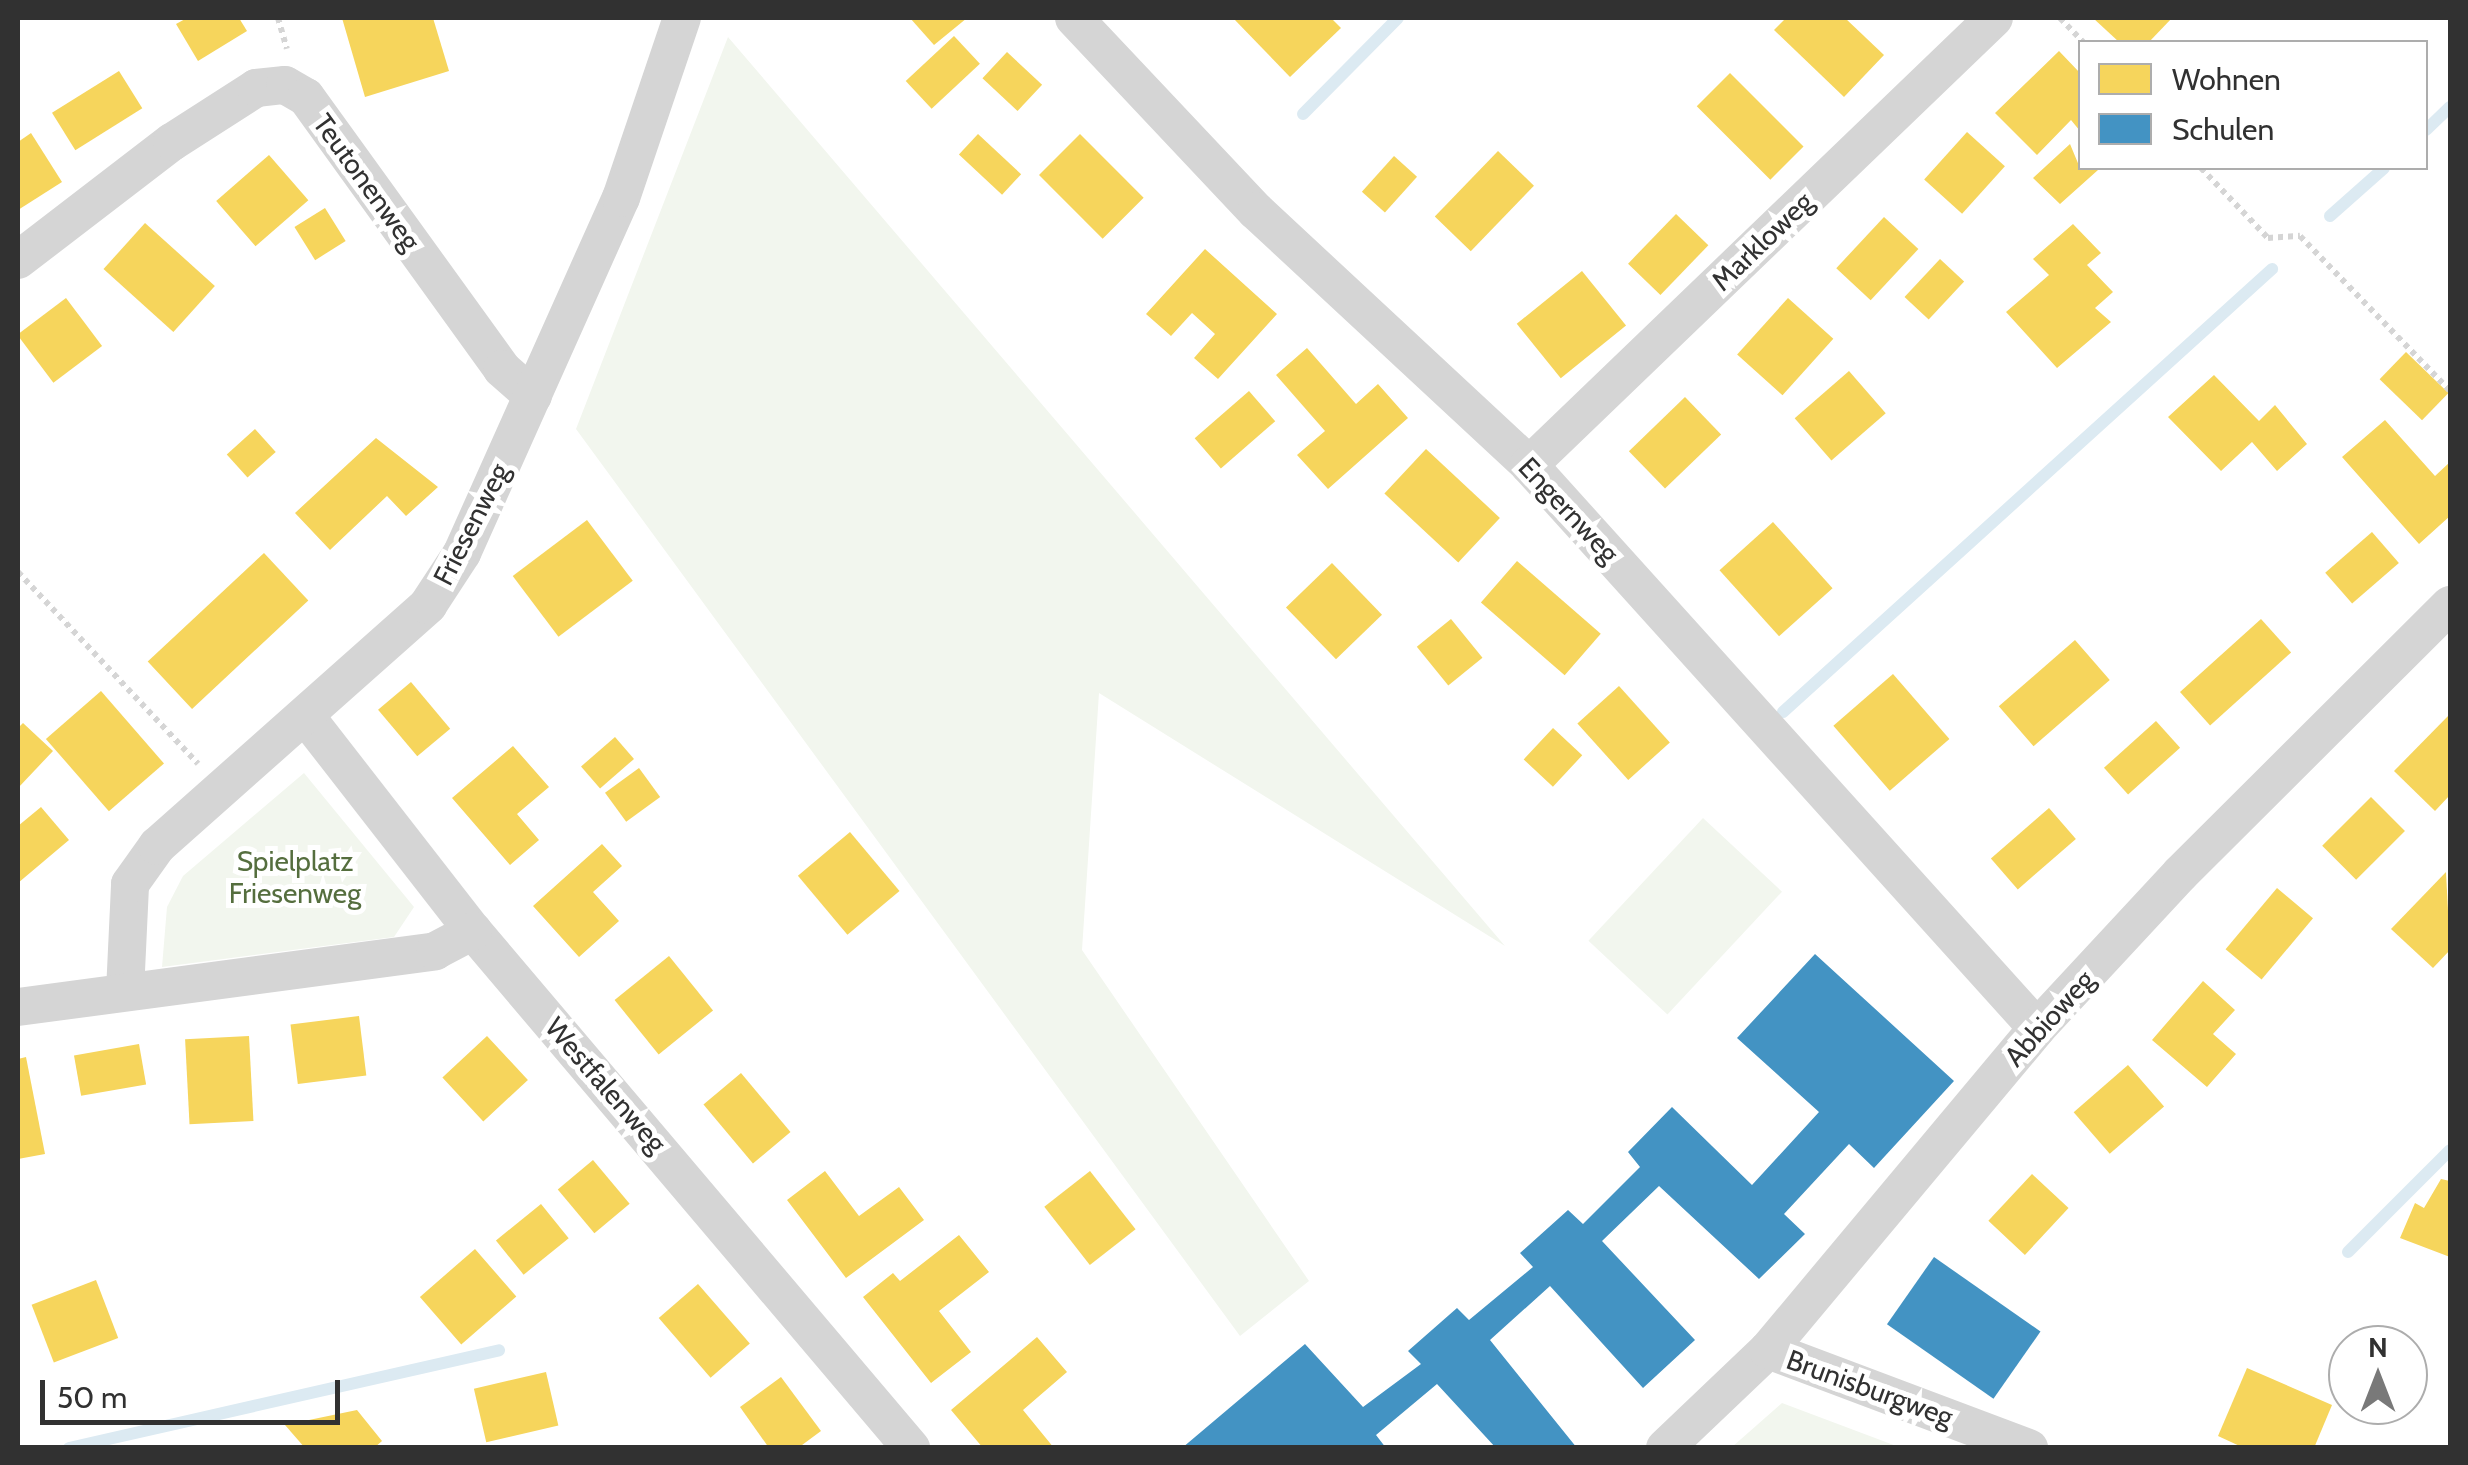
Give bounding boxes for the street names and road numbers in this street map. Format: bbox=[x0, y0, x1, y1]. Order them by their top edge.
street label: Teutonenweg bbox=[306, 107, 428, 257]
street label: Markloweg bbox=[1704, 185, 1820, 297]
street label: Engernweg bbox=[1512, 450, 1626, 570]
street label: Friesenweg bbox=[426, 457, 516, 591]
street label: Abbioweg bbox=[1997, 963, 2101, 1073]
street label: Westfalenweg bbox=[538, 1011, 674, 1159]
street label: Brunisburgweg bbox=[1782, 1342, 1958, 1434]

